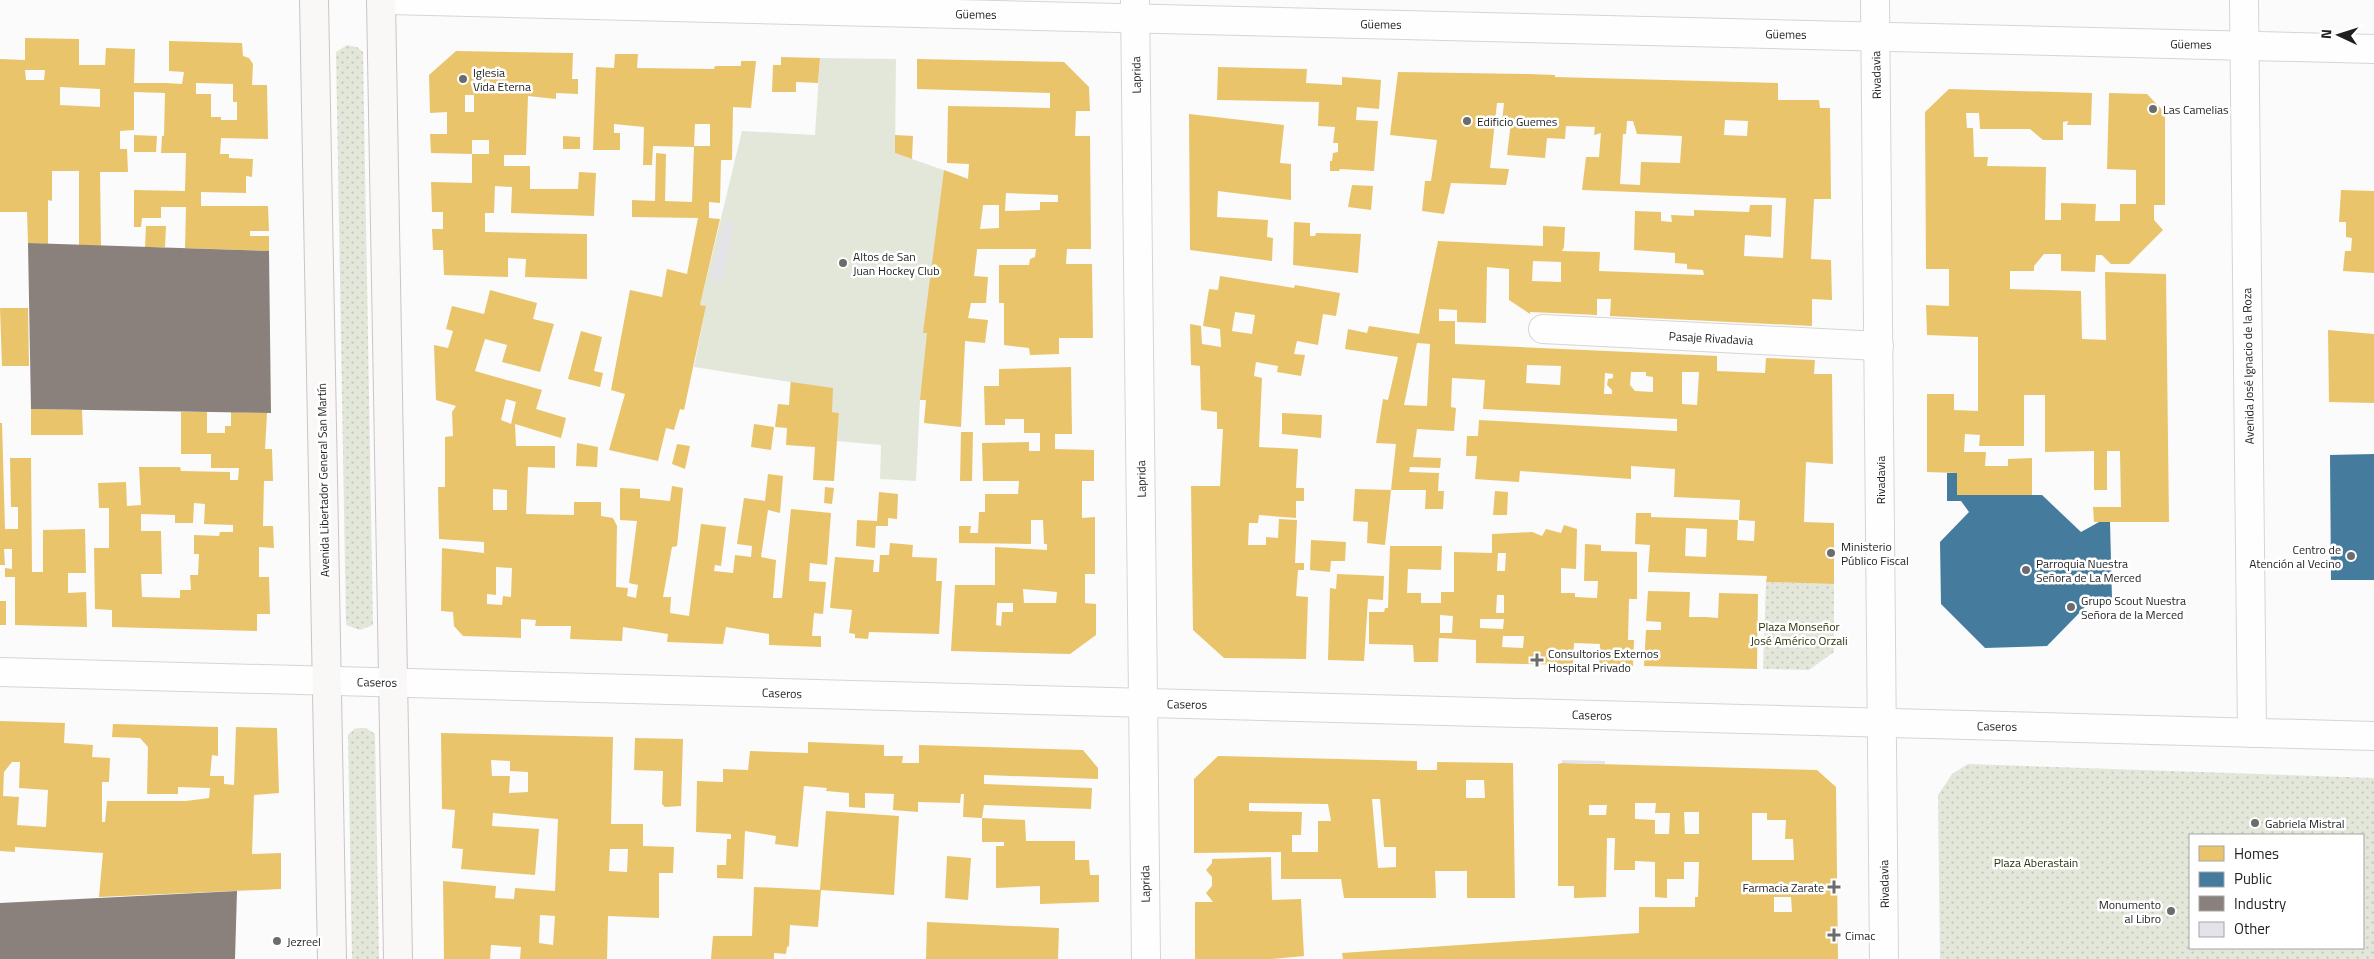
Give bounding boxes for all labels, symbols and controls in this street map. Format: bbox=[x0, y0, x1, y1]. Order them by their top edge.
street label: Güemes bbox=[955, 4, 997, 24]
north arrow bbox=[2314, 10, 2364, 60]
street label: Güemes bbox=[1360, 14, 1402, 34]
street label: Güemes bbox=[1765, 24, 1807, 44]
text: N bbox=[2315, 28, 2336, 40]
street label: Güemes bbox=[2170, 34, 2212, 54]
street label: Rivadavia bbox=[1866, 51, 1886, 99]
street label: Laprida bbox=[1126, 56, 1146, 94]
place label: Iglesia Vida Eterna bbox=[473, 63, 531, 96]
marker: Iglesia Vida Eterna bbox=[457, 73, 469, 85]
place label: Las Camelias bbox=[2163, 100, 2229, 119]
marker: Las Camelias bbox=[2147, 103, 2159, 115]
place label: Edificio Guemes bbox=[1477, 112, 1558, 131]
marker: Edificio Guemes bbox=[1461, 115, 1473, 127]
place label: Altos de San Juan Hockey Club bbox=[853, 247, 940, 280]
marker: Altos de San Juan Hockey Club bbox=[837, 257, 849, 269]
street label: Avenida José Ignacio de la Roza bbox=[2237, 288, 2259, 444]
street label: Pasaje Rivadavia bbox=[1668, 326, 1754, 350]
street label: Avenida Libertador General San Martín bbox=[312, 383, 334, 577]
street label: Rivadavia bbox=[1871, 456, 1890, 504]
street label: Laprida bbox=[1131, 460, 1151, 498]
place label: Ministerio Público Fiscal bbox=[1841, 537, 1909, 570]
place label: Centro de Atención al Vecino bbox=[2249, 540, 2341, 573]
marker: Ministerio Público Fiscal bbox=[1825, 547, 1837, 559]
marker: Centro de Atención al Vecino bbox=[2345, 550, 2357, 562]
place label: Parroquia Nuestra Señora de La Merced bbox=[2036, 554, 2141, 587]
marker: Parroquia Nuestra Señora de La Merced bbox=[2020, 564, 2032, 576]
place label: Grupo Scout Nuestra Señora de la Merced bbox=[2081, 591, 2186, 624]
marker: Grupo Scout Nuestra Señora de la Merced bbox=[2065, 601, 2077, 613]
park label: Plaza Monseñor José Américo Orzali bbox=[1750, 617, 1848, 650]
place label: Consultorios Externos Hospital Privado bbox=[1548, 644, 1659, 677]
marker: Consultorios Externos Hospital Privado bbox=[1530, 653, 1544, 667]
street label: Caseros bbox=[357, 672, 398, 692]
street label: Caseros bbox=[762, 683, 803, 703]
street label: Caseros bbox=[1167, 694, 1208, 714]
street label: Caseros bbox=[1572, 705, 1613, 725]
street label: Caseros bbox=[1977, 716, 2018, 736]
place label: Gabriela Mistral bbox=[2265, 814, 2344, 833]
marker: Gabriela Mistral bbox=[2249, 817, 2261, 829]
legend bbox=[2189, 834, 2364, 949]
text: Homes bbox=[2234, 842, 2279, 865]
park label: Plaza Aberastain bbox=[1994, 853, 2078, 872]
street label: Rivadavia bbox=[1874, 860, 1894, 908]
street label: Laprida bbox=[1135, 865, 1155, 903]
text: Public bbox=[2234, 867, 2272, 890]
place label: Farmacia Zarate bbox=[1742, 878, 1824, 897]
marker: Farmacia Zarate bbox=[1828, 881, 1840, 893]
text: Industry bbox=[2234, 892, 2286, 915]
place label: Monumento al Libro bbox=[2099, 895, 2161, 928]
marker: Monumento al Libro bbox=[2165, 905, 2177, 917]
text: Other bbox=[2234, 917, 2270, 940]
place label: Cimac bbox=[1845, 926, 1875, 945]
marker: Cimac bbox=[1827, 928, 1841, 942]
place label: Jezreel bbox=[287, 932, 321, 951]
marker: Jezreel bbox=[271, 935, 283, 947]

